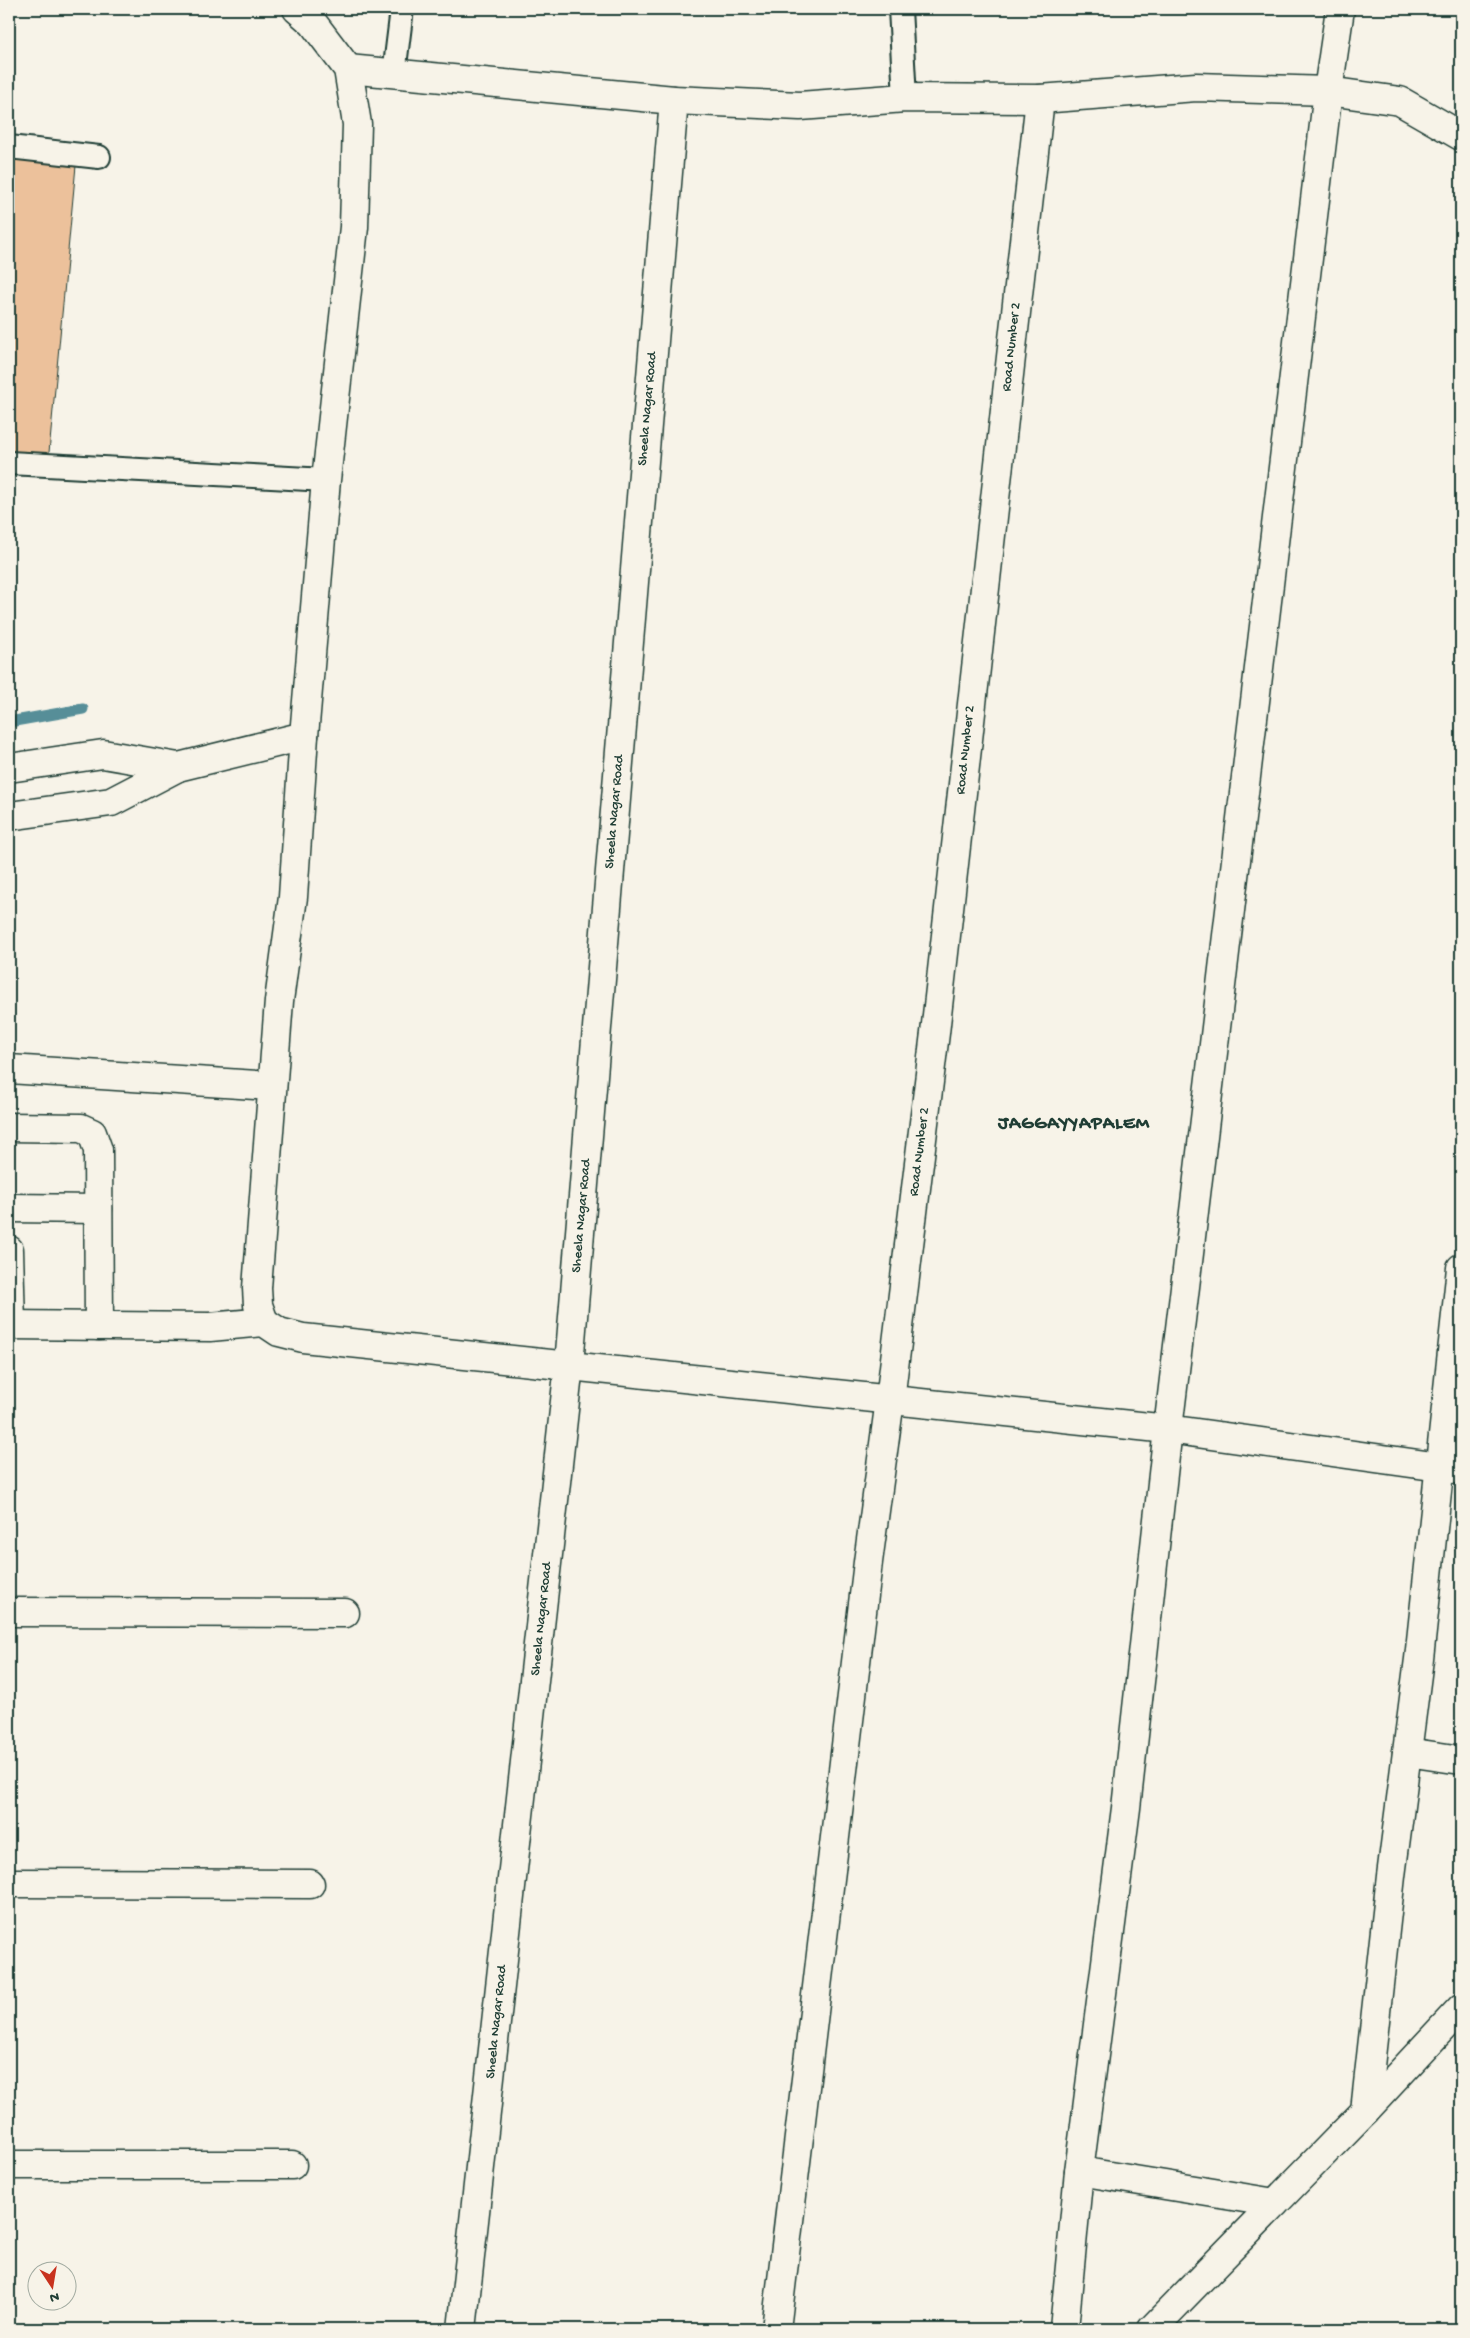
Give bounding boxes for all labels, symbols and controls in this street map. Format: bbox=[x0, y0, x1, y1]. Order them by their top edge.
street label: Road Number 2 bbox=[999, 302, 1025, 392]
street label: Sheela Nagar Road bbox=[635, 350, 662, 467]
street label: Road Number 2 bbox=[953, 705, 979, 795]
street label: Sheela Nagar Road bbox=[602, 753, 629, 870]
street label: Road Number 2 bbox=[906, 1107, 934, 1197]
district label: JAGGAYYAPALEM bbox=[997, 1113, 1150, 1136]
street label: Sheela Nagar Road bbox=[569, 1157, 596, 1274]
street label: Sheela Nagar Road bbox=[528, 1560, 557, 1677]
street label: Sheela Nagar Road bbox=[483, 1963, 512, 2080]
north arrow bbox=[28, 2260, 78, 2310]
text: N bbox=[48, 2287, 60, 2306]

